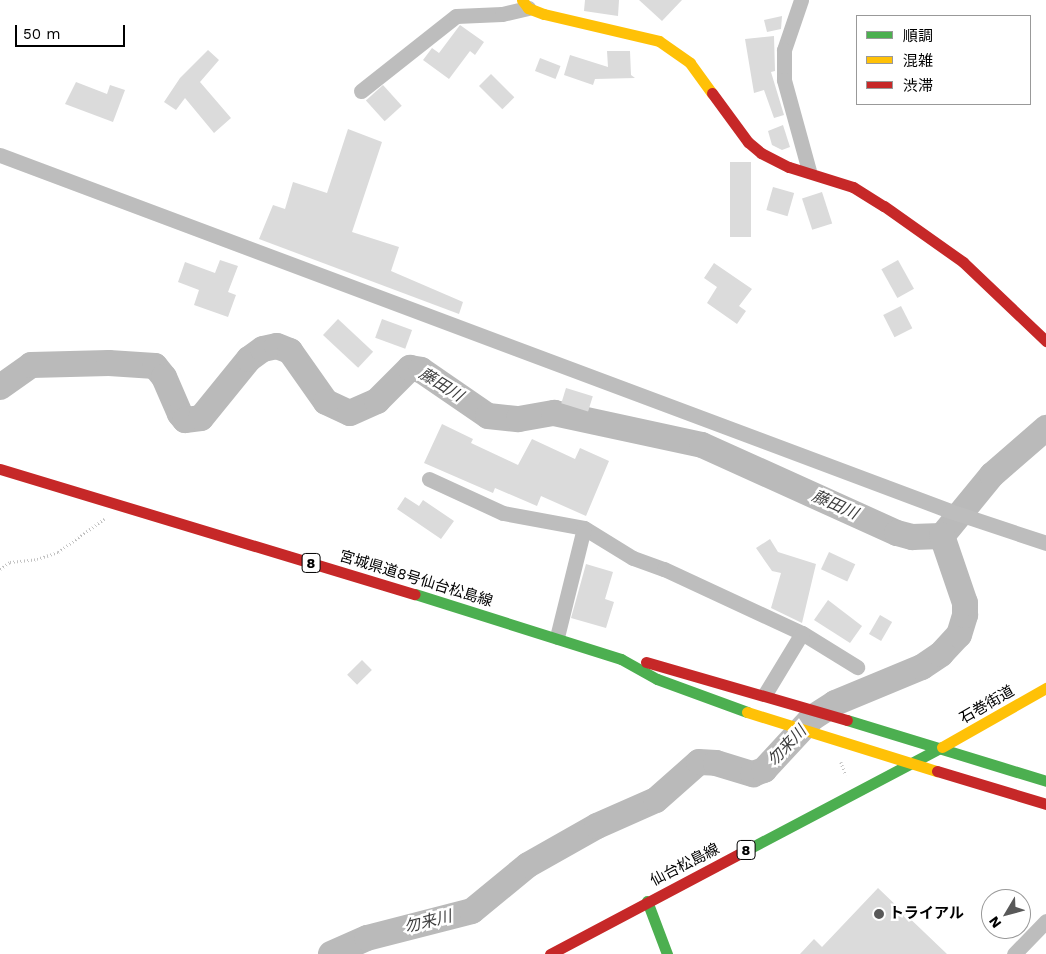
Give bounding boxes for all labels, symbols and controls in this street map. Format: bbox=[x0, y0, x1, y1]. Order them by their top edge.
scale bar bbox=[18, 15, 128, 47]
legend bbox=[856, 15, 1031, 105]
text: 50 m bbox=[23, 25, 60, 43]
text: 順調 bbox=[903, 27, 933, 45]
text: 混雑 bbox=[903, 52, 933, 70]
text: 渋滞 bbox=[903, 77, 933, 95]
water label: 藤田川 bbox=[416, 364, 466, 406]
water label: 藤田川 bbox=[809, 486, 861, 524]
street label: 宮城県道8号仙台松島線 bbox=[337, 547, 495, 611]
road number: 8 bbox=[301, 552, 321, 574]
street label: 石巻街道 bbox=[957, 682, 1017, 728]
water label: 勿来川 bbox=[764, 722, 810, 770]
road number: 8 bbox=[736, 838, 756, 862]
street label: 仙台松島線 bbox=[648, 840, 722, 890]
north arrow bbox=[981, 889, 1031, 939]
place label: トライアル bbox=[889, 905, 964, 923]
water label: 勿来川 bbox=[402, 907, 454, 937]
marker: トライアル bbox=[873, 908, 885, 920]
text: N bbox=[985, 913, 1004, 931]

